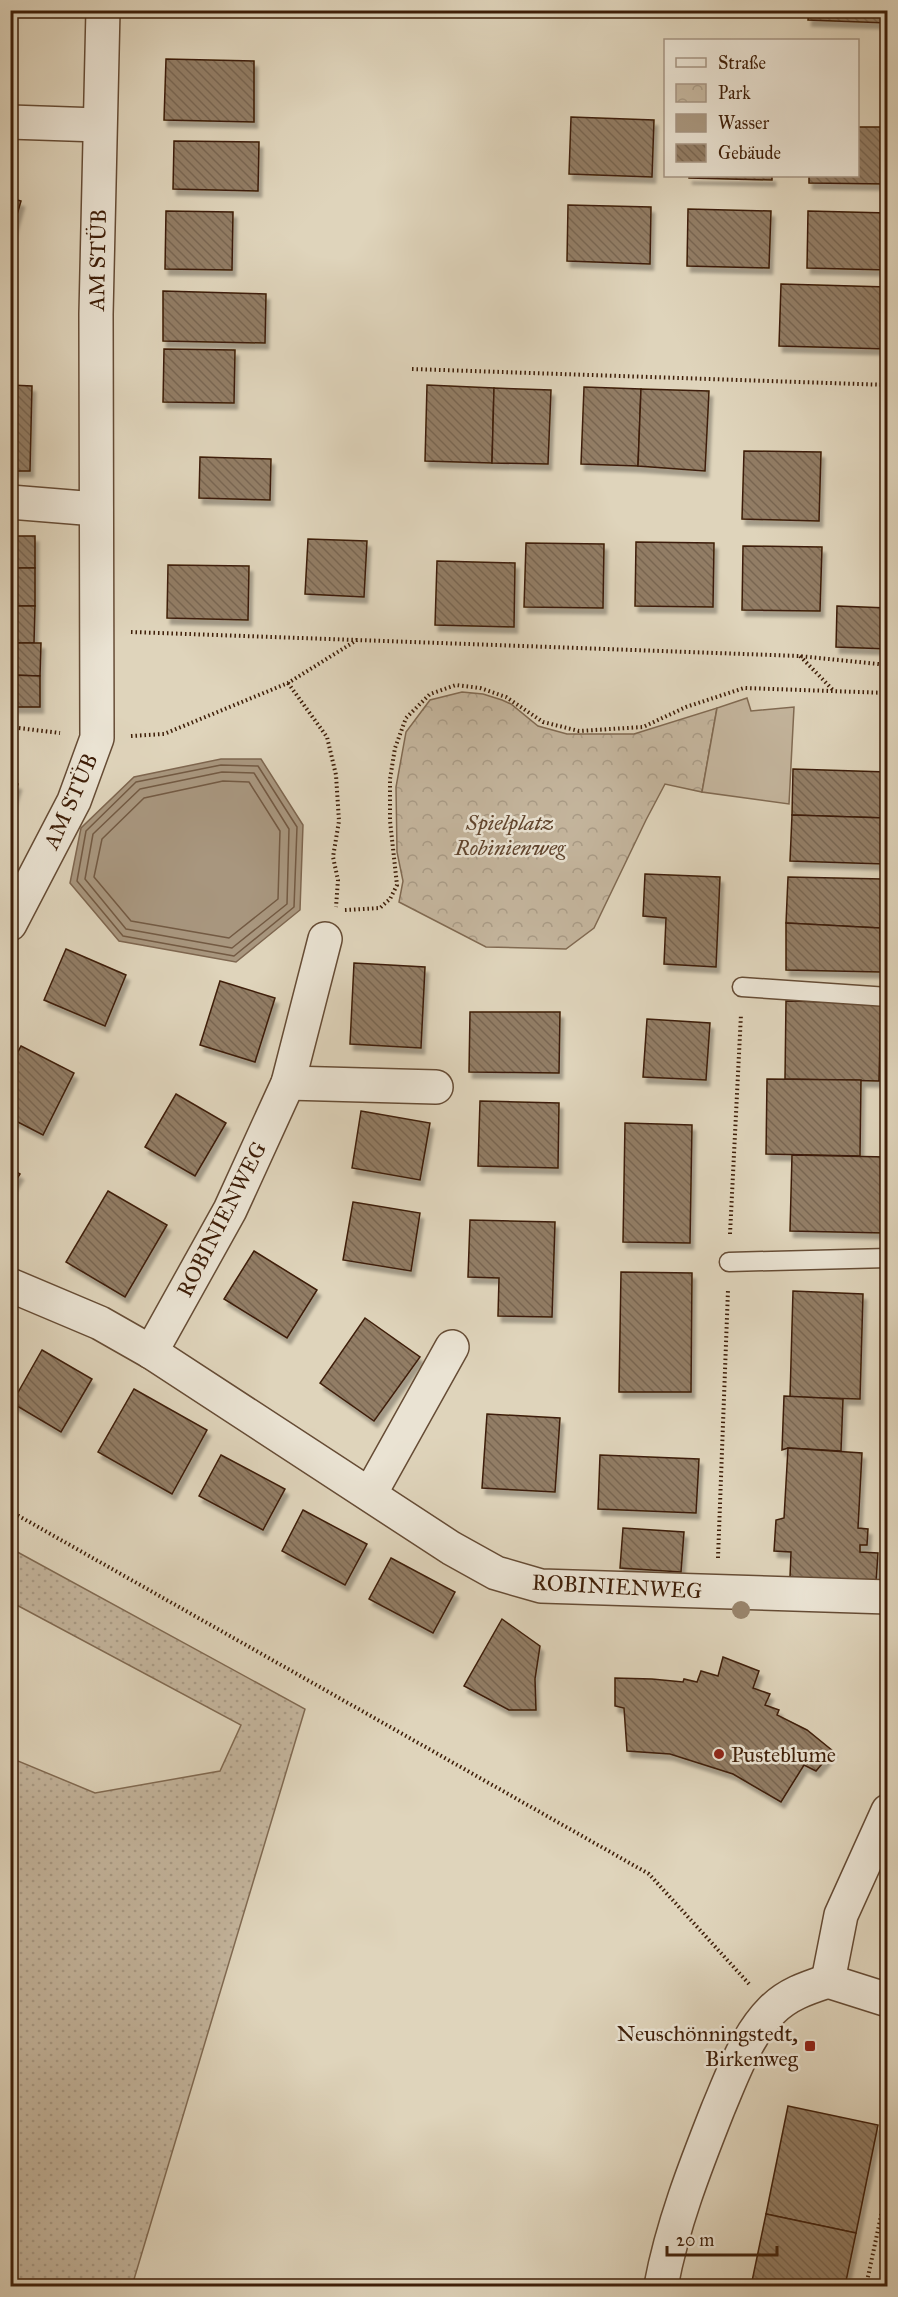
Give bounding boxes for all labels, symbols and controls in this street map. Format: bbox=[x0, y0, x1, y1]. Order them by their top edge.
legend bbox=[664, 39, 859, 177]
text: Straße bbox=[718, 52, 766, 74]
text: Park bbox=[718, 82, 751, 104]
text: Wasser bbox=[718, 112, 769, 134]
text: Gebäude bbox=[718, 142, 781, 164]
street label: AM STÜB bbox=[83, 209, 112, 312]
street label: AM STÜB bbox=[37, 749, 104, 854]
park label: Spielplatz Robinienweg bbox=[454, 809, 567, 861]
street label: ROBINIENWEG bbox=[171, 1137, 272, 1301]
street label: ROBINIENWEG bbox=[531, 1569, 703, 1604]
place label: Pusteblume bbox=[731, 1741, 836, 1768]
marker: Pusteblume bbox=[712, 1747, 726, 1761]
place label: Neuschönningstedt, Birkenweg bbox=[617, 2020, 799, 2072]
marker: Neuschönningstedt, Birkenweg bbox=[803, 2039, 817, 2053]
scale bar bbox=[667, 2219, 776, 2257]
text: 20 m bbox=[676, 2229, 714, 2251]

